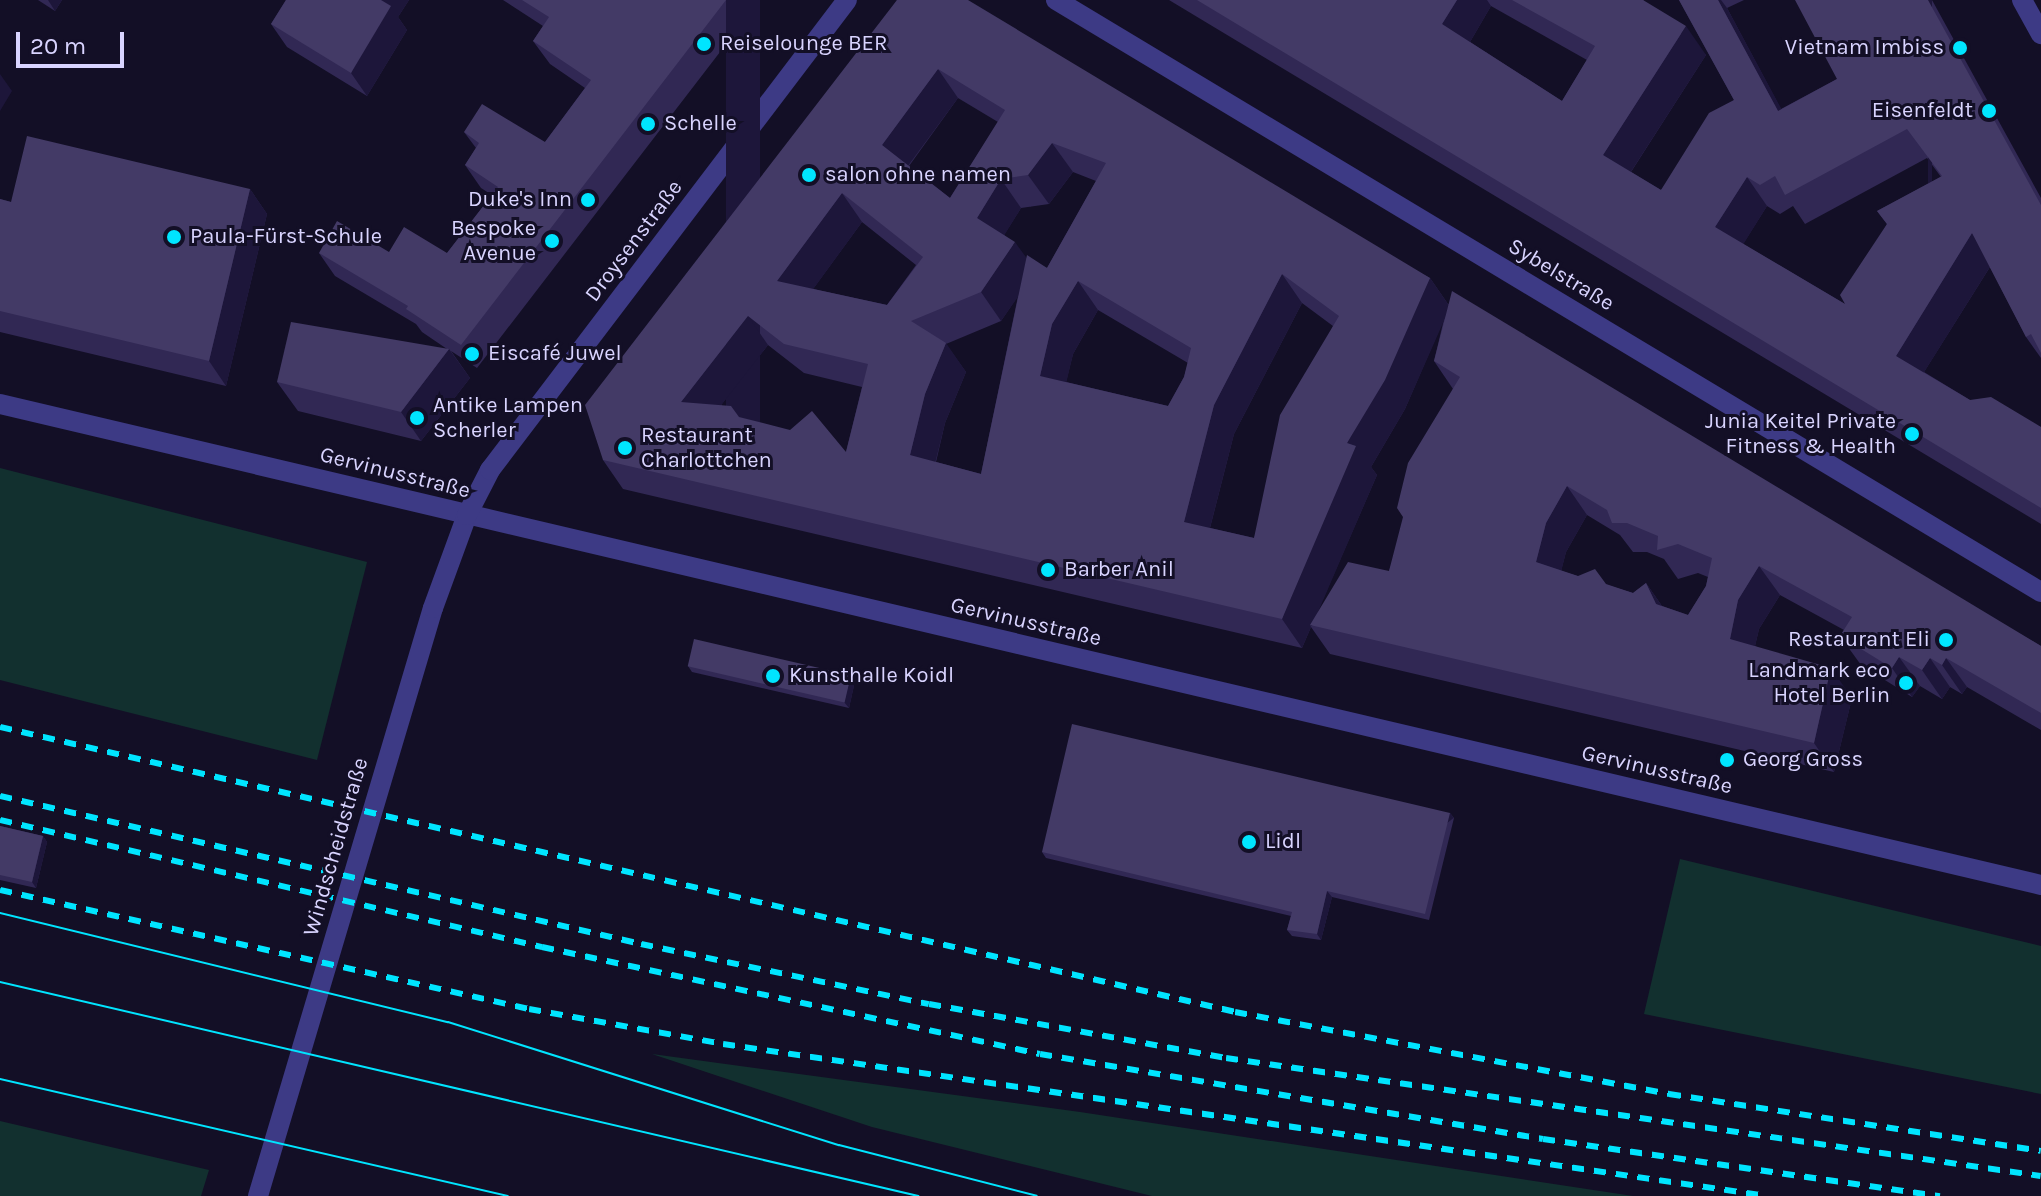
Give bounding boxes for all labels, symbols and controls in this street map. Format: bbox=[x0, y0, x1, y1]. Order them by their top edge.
scale bar bbox=[20, 16, 128, 66]
place label: Reiselounge BER bbox=[720, 31, 887, 57]
text: 20 m bbox=[30, 32, 86, 60]
marker: Reiselounge BER bbox=[695, 35, 713, 53]
place label: Vietnam Imbiss bbox=[1785, 35, 1944, 61]
marker: Vietnam Imbiss bbox=[1951, 39, 1969, 57]
place label: Eisenfeldt bbox=[1872, 98, 1973, 124]
marker: Eisenfeldt bbox=[1980, 102, 1998, 120]
place label: Schelle bbox=[664, 111, 737, 137]
marker: Schelle bbox=[639, 115, 657, 133]
place label: salon ohne namen bbox=[825, 162, 1011, 188]
marker: salon ohne namen bbox=[800, 166, 818, 184]
street label: Droysenstraße bbox=[580, 175, 688, 307]
place label: Duke's Inn bbox=[468, 187, 572, 213]
marker: Duke's Inn bbox=[579, 191, 597, 209]
place label: Bespoke Avenue bbox=[451, 215, 536, 266]
place label: Paula-Fürst-Schule bbox=[190, 224, 382, 250]
marker: Paula-Fürst-Schule bbox=[165, 228, 183, 246]
marker: Bespoke Avenue bbox=[543, 232, 561, 250]
street label: Sybelstraße bbox=[1503, 233, 1619, 317]
place label: Eiscafé Juwel bbox=[488, 341, 622, 367]
marker: Eiscafé Juwel bbox=[463, 345, 481, 363]
place label: Antike Lampen Scherler bbox=[433, 392, 583, 444]
place label: Junia Keitel Private Fitness & Health bbox=[1705, 408, 1896, 460]
marker: Antike Lampen Scherler bbox=[408, 409, 426, 427]
place label: Restaurant Charlottchen bbox=[641, 422, 772, 474]
marker: Junia Keitel Private Fitness & Health bbox=[1903, 425, 1921, 443]
marker: Restaurant Charlottchen bbox=[616, 439, 634, 457]
street label: Gervinusstraße bbox=[317, 442, 473, 504]
place label: Barber Anil bbox=[1064, 557, 1174, 583]
marker: Barber Anil bbox=[1039, 561, 1057, 579]
street label: Gervinusstraße bbox=[948, 592, 1104, 652]
place label: Restaurant Eli bbox=[1788, 627, 1930, 653]
marker: Restaurant Eli bbox=[1937, 631, 1955, 649]
place label: Landmark eco Hotel Berlin bbox=[1748, 657, 1890, 708]
place label: Kunsthalle Koidl bbox=[789, 663, 954, 689]
marker: Kunsthalle Koidl bbox=[764, 667, 782, 685]
marker: Landmark eco Hotel Berlin bbox=[1897, 674, 1915, 692]
street label: Gervinusstraße bbox=[1579, 740, 1735, 800]
place label: Georg Gross bbox=[1743, 747, 1863, 773]
marker: Georg Gross bbox=[1718, 751, 1736, 769]
street label: Windscheidstraße bbox=[298, 755, 374, 939]
place label: Lidl bbox=[1265, 829, 1301, 855]
marker: Lidl bbox=[1240, 833, 1258, 851]

